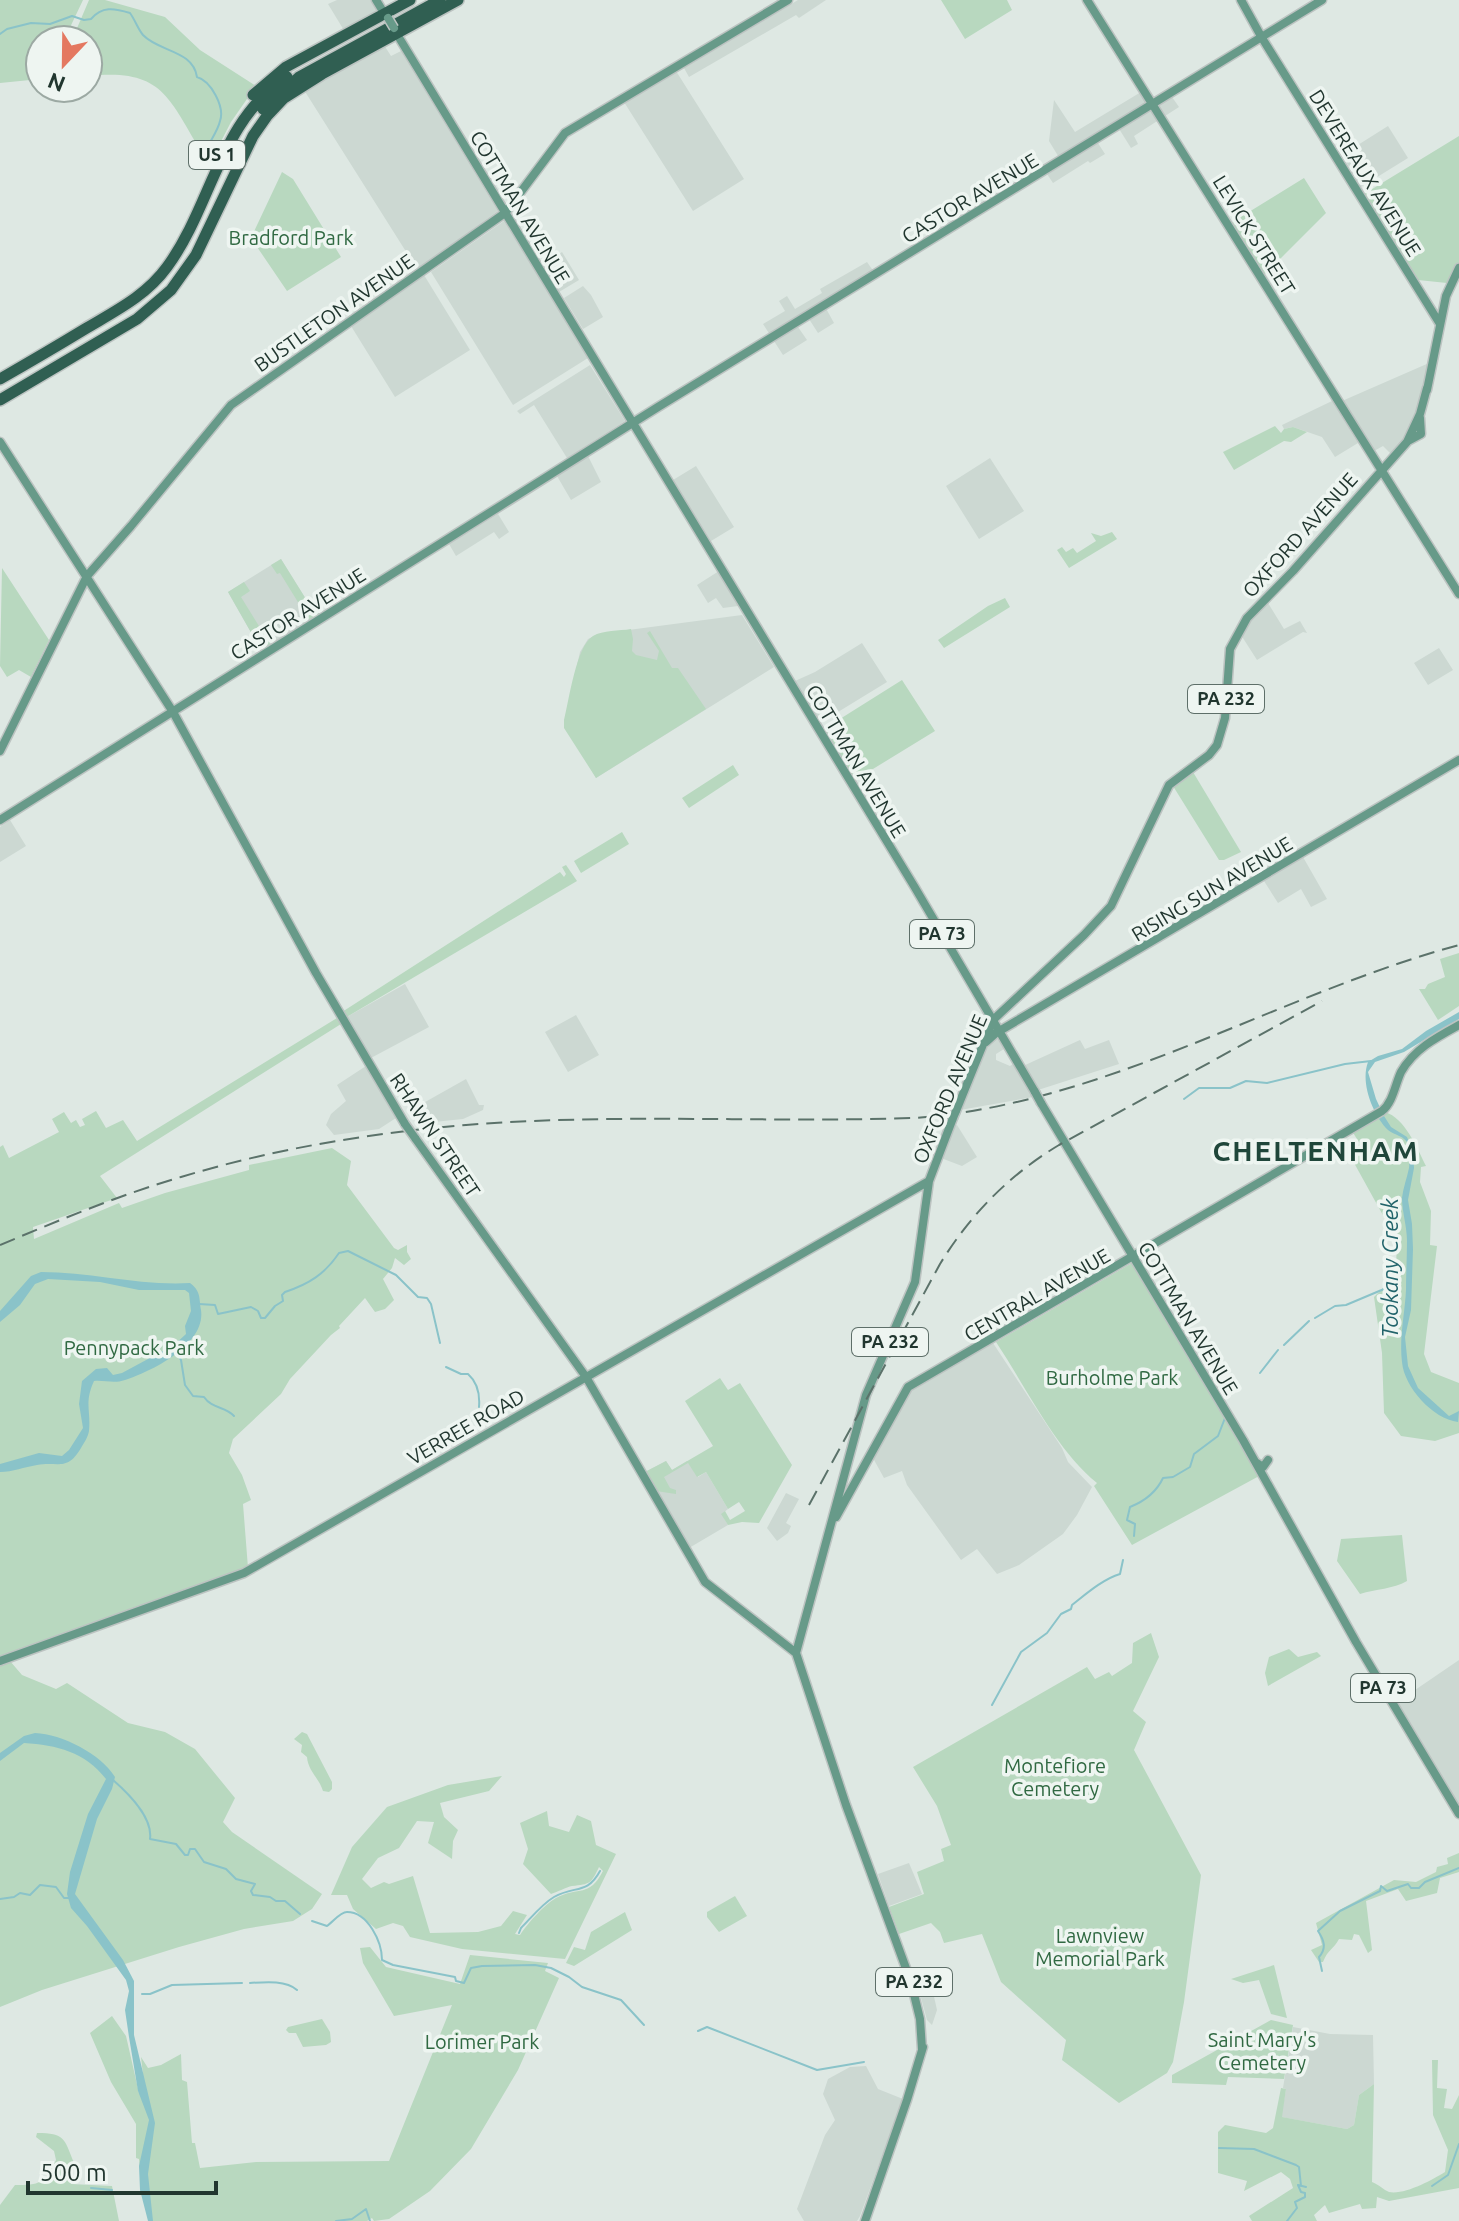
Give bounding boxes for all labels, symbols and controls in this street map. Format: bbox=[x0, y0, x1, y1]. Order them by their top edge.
north arrow bbox=[24, 24, 104, 104]
text: N bbox=[44, 68, 69, 98]
street label: DEVEREAUX AVENUE bbox=[1305, 85, 1426, 260]
street label: COTTMAN AVENUE bbox=[466, 126, 575, 287]
road number: US 1 bbox=[189, 141, 245, 169]
street label: CASTOR AVENUE bbox=[897, 148, 1042, 247]
street label: LEVICK STREET bbox=[1209, 171, 1300, 298]
park label: Bradford Park bbox=[228, 226, 354, 249]
street label: BUSTLETON AVENUE bbox=[249, 249, 418, 376]
street label: OXFORD AVENUE bbox=[1238, 468, 1362, 602]
street label: CASTOR AVENUE bbox=[226, 563, 370, 664]
street label: COTTMAN AVENUE bbox=[802, 680, 911, 841]
road number: PA 232 bbox=[1188, 685, 1264, 713]
street label: RISING SUN AVENUE bbox=[1127, 831, 1296, 946]
road number: PA 73 bbox=[910, 920, 974, 948]
street label: OXFORD AVENUE bbox=[908, 1011, 991, 1167]
street label: RHAWN STREET bbox=[386, 1069, 485, 1201]
district label: CHELTENHAM bbox=[1212, 1135, 1420, 1166]
water label: Tookany Creek bbox=[1377, 1197, 1402, 1338]
street label: COTTMAN AVENUE bbox=[1134, 1237, 1243, 1398]
street label: CENTRAL AVENUE bbox=[960, 1243, 1114, 1346]
road number: PA 232 bbox=[852, 1328, 928, 1356]
park label: Pennypack Park bbox=[64, 1336, 204, 1359]
park label: Burholme Park bbox=[1046, 1366, 1178, 1389]
street label: VERREE ROAD bbox=[403, 1384, 528, 1469]
road number: PA 73 bbox=[1351, 1674, 1415, 1702]
park label: Montefiore Cemetery bbox=[1004, 1754, 1106, 1800]
park label: Lawnview Memorial Park bbox=[1035, 1924, 1165, 1970]
road number: PA 232 bbox=[876, 1968, 952, 1996]
park label: Saint Mary's Cemetery bbox=[1208, 2028, 1316, 2074]
park label: Lorimer Park bbox=[425, 2030, 539, 2053]
scale bar bbox=[28, 2145, 216, 2195]
text: 500 m bbox=[40, 2159, 107, 2186]

